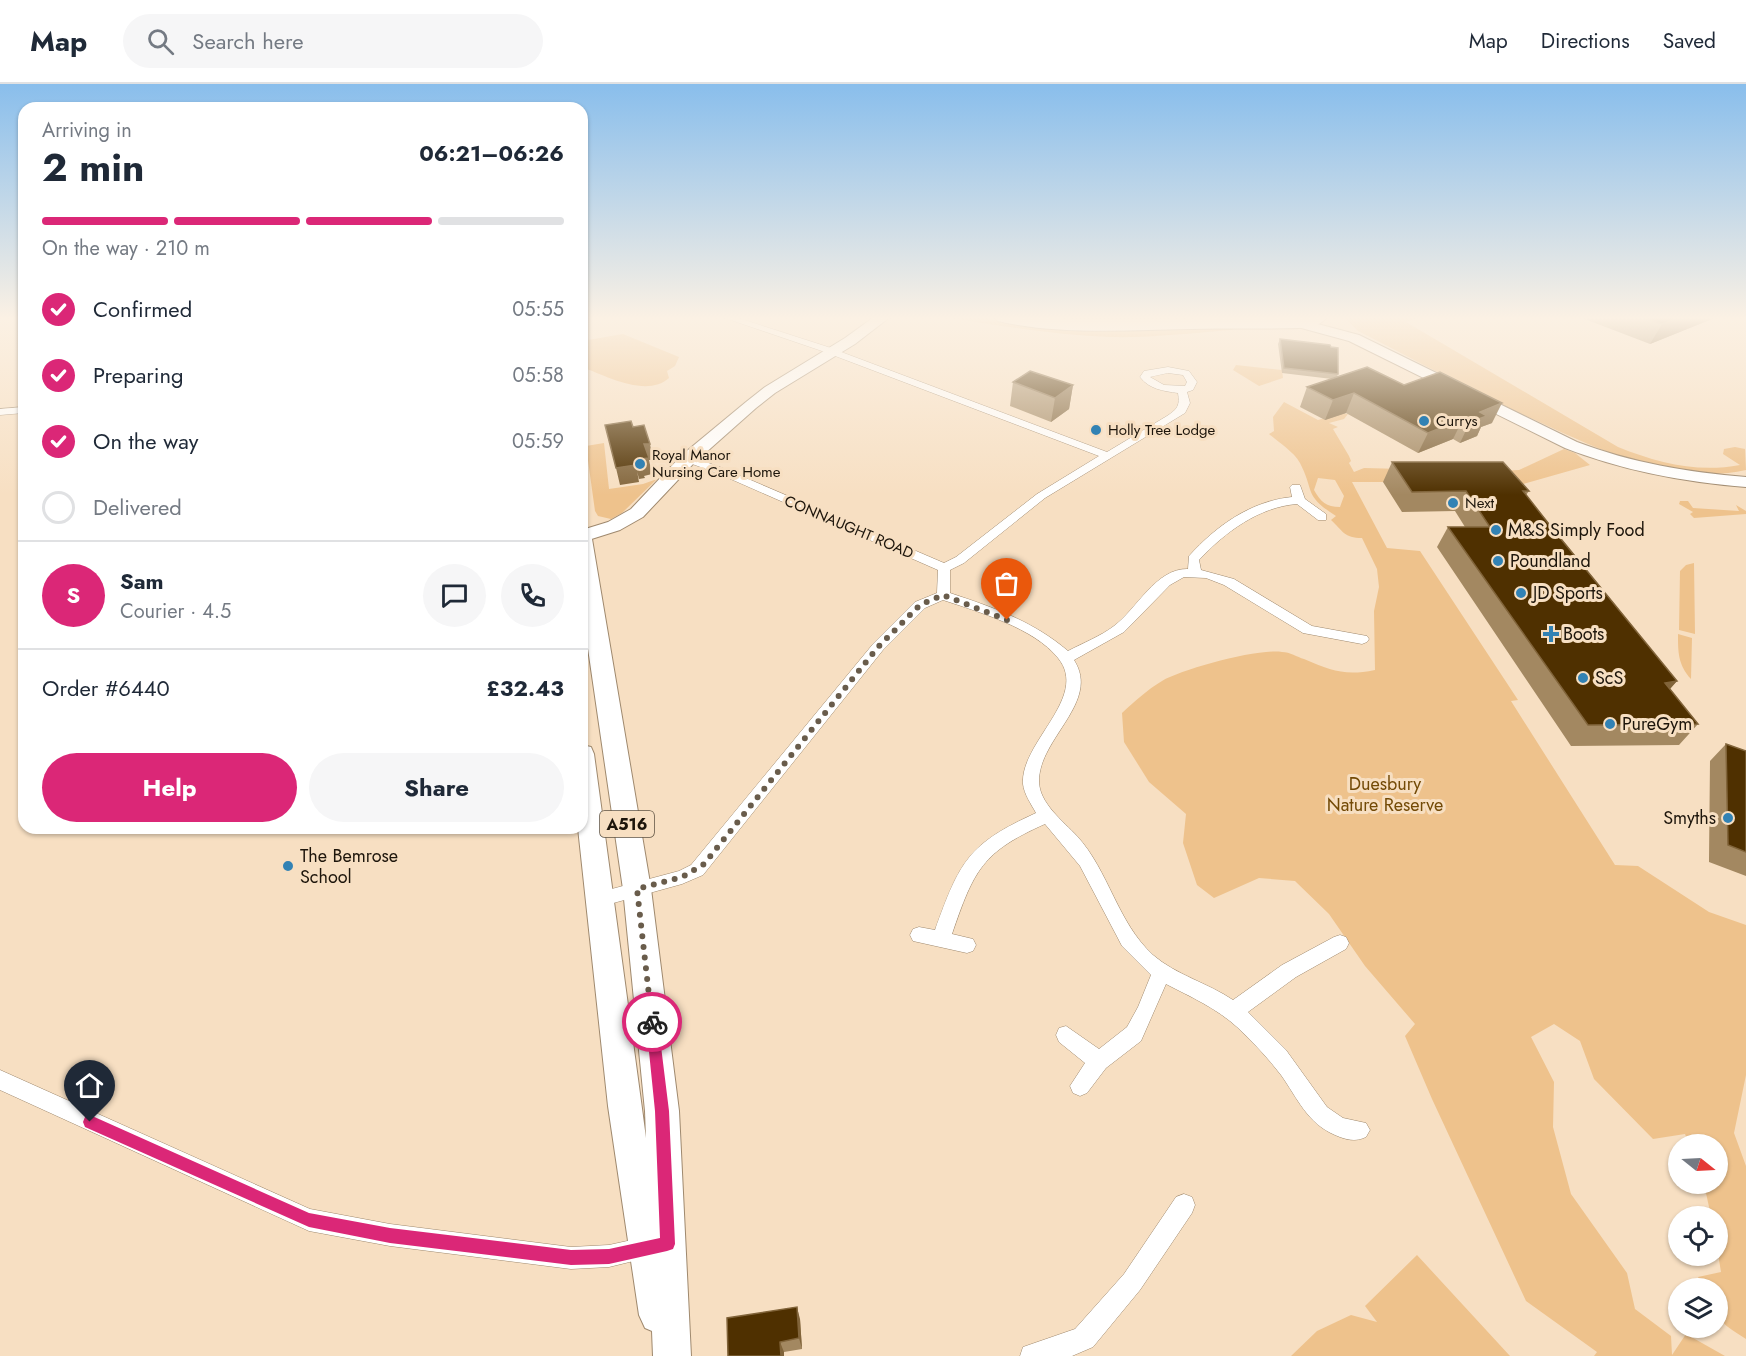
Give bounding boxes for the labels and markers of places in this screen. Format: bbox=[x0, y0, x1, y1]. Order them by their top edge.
place label: Currys bbox=[1436, 410, 1478, 432]
marker: Currys bbox=[1417, 414, 1431, 428]
place label: Holly Tree Lodge bbox=[1108, 419, 1216, 441]
marker: Holly Tree Lodge bbox=[1089, 423, 1103, 437]
place label: Royal Manor Nursing Care Home bbox=[652, 444, 781, 483]
marker: Royal Manor Nursing Care Home bbox=[633, 457, 647, 471]
place label: Next bbox=[1465, 492, 1494, 514]
marker: Next bbox=[1446, 496, 1460, 510]
place label: M&S Simply Food bbox=[1508, 517, 1645, 543]
marker: M&S Simply Food bbox=[1489, 523, 1503, 537]
place label: Poundland bbox=[1510, 548, 1591, 574]
marker: Poundland bbox=[1491, 554, 1505, 568]
pin bbox=[981, 558, 1032, 620]
place label: JD Sports bbox=[1531, 580, 1603, 606]
marker: JD Sports bbox=[1514, 586, 1528, 600]
place label: Boots bbox=[1563, 621, 1604, 647]
marker: Boots bbox=[1544, 627, 1558, 641]
place label: ScS bbox=[1595, 665, 1623, 691]
marker: ScS bbox=[1576, 671, 1590, 685]
place label: PureGym bbox=[1622, 711, 1692, 737]
marker: PureGym bbox=[1603, 717, 1617, 731]
place label: Smyths bbox=[1663, 805, 1716, 831]
marker: Smyths bbox=[1721, 811, 1735, 825]
place label: The Bemrose School bbox=[300, 843, 398, 890]
marker: The Bemrose School bbox=[281, 859, 295, 873]
pin bbox=[64, 1060, 115, 1122]

